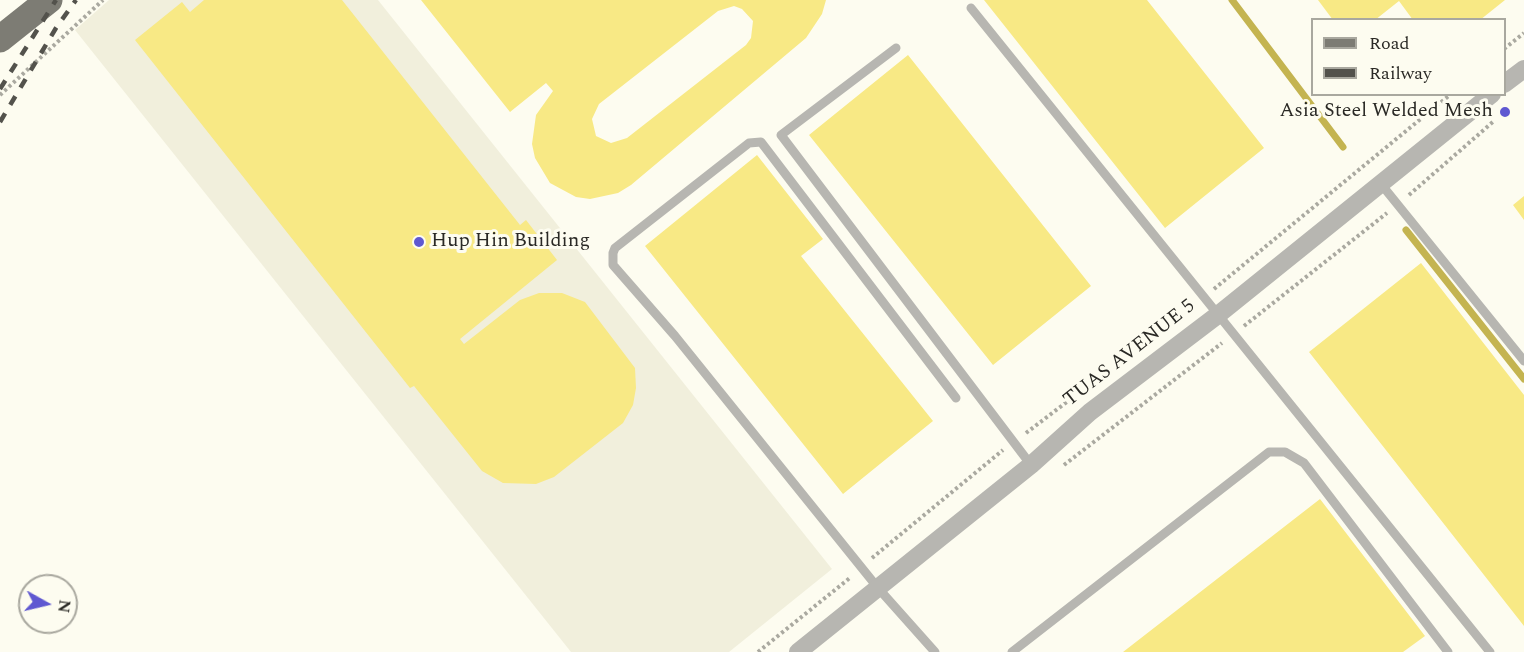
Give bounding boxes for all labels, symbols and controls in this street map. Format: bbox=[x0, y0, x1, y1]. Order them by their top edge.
legend bbox=[1311, 18, 1506, 96]
text: Road bbox=[1369, 30, 1410, 57]
text: Railway bbox=[1369, 60, 1432, 87]
place label: Asia Steel Welded Mesh bbox=[1279, 100, 1493, 124]
marker: Asia Steel Welded Mesh bbox=[1498, 105, 1512, 119]
place label: Hup Hin Building bbox=[431, 230, 590, 254]
marker: Hup Hin Building bbox=[412, 235, 426, 249]
street label: TUAS AVENUE 5 bbox=[1059, 295, 1201, 413]
north arrow bbox=[18, 574, 78, 634]
text: N bbox=[51, 598, 77, 614]

